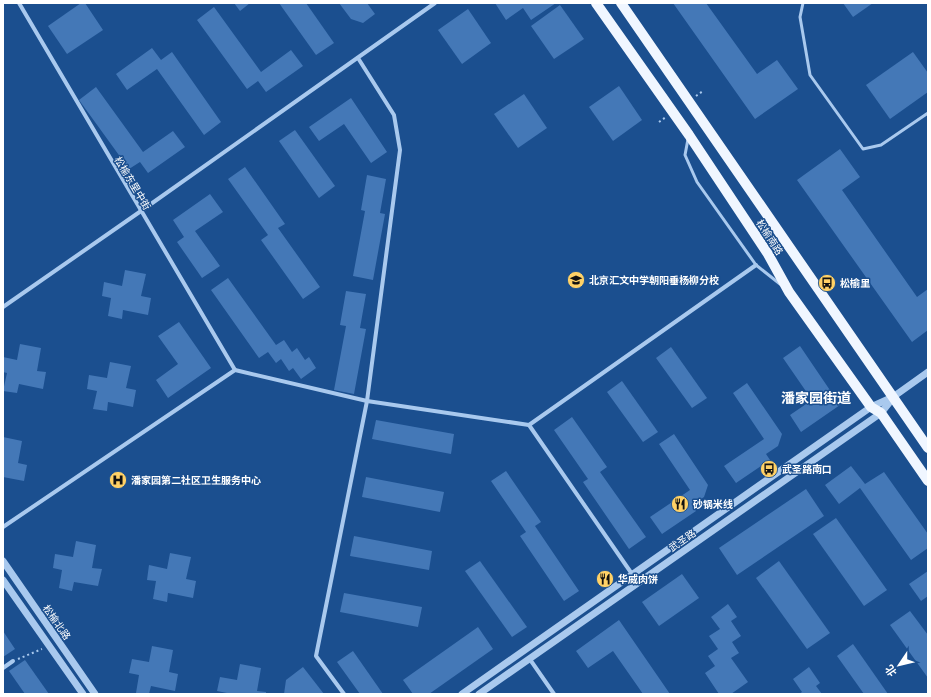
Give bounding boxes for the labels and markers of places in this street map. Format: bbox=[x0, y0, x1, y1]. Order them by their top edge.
school or university icon: 北京汇文中学朝阳垂杨柳分校 bbox=[566, 270, 586, 290]
bus stop icon: 松榆里 bbox=[817, 273, 837, 293]
place label: 北京汇文中学朝阳垂杨柳分校 bbox=[589, 274, 719, 288]
place label: 松榆里 bbox=[840, 277, 870, 291]
bus stop icon: 武圣路南口 bbox=[759, 459, 779, 479]
place label: 武圣路南口 bbox=[782, 464, 832, 477]
hospital icon: 潘家园第二社区卫生服务中心 bbox=[108, 470, 128, 490]
place label: 潘家园第二社区卫生服务中心 bbox=[131, 474, 261, 488]
restaurant icon: 砂锅米线 bbox=[670, 494, 690, 514]
place label: 砂锅米线 bbox=[693, 499, 733, 512]
restaurant icon: 华威肉饼 bbox=[595, 569, 615, 589]
place label: 华威肉饼 bbox=[618, 573, 658, 587]

